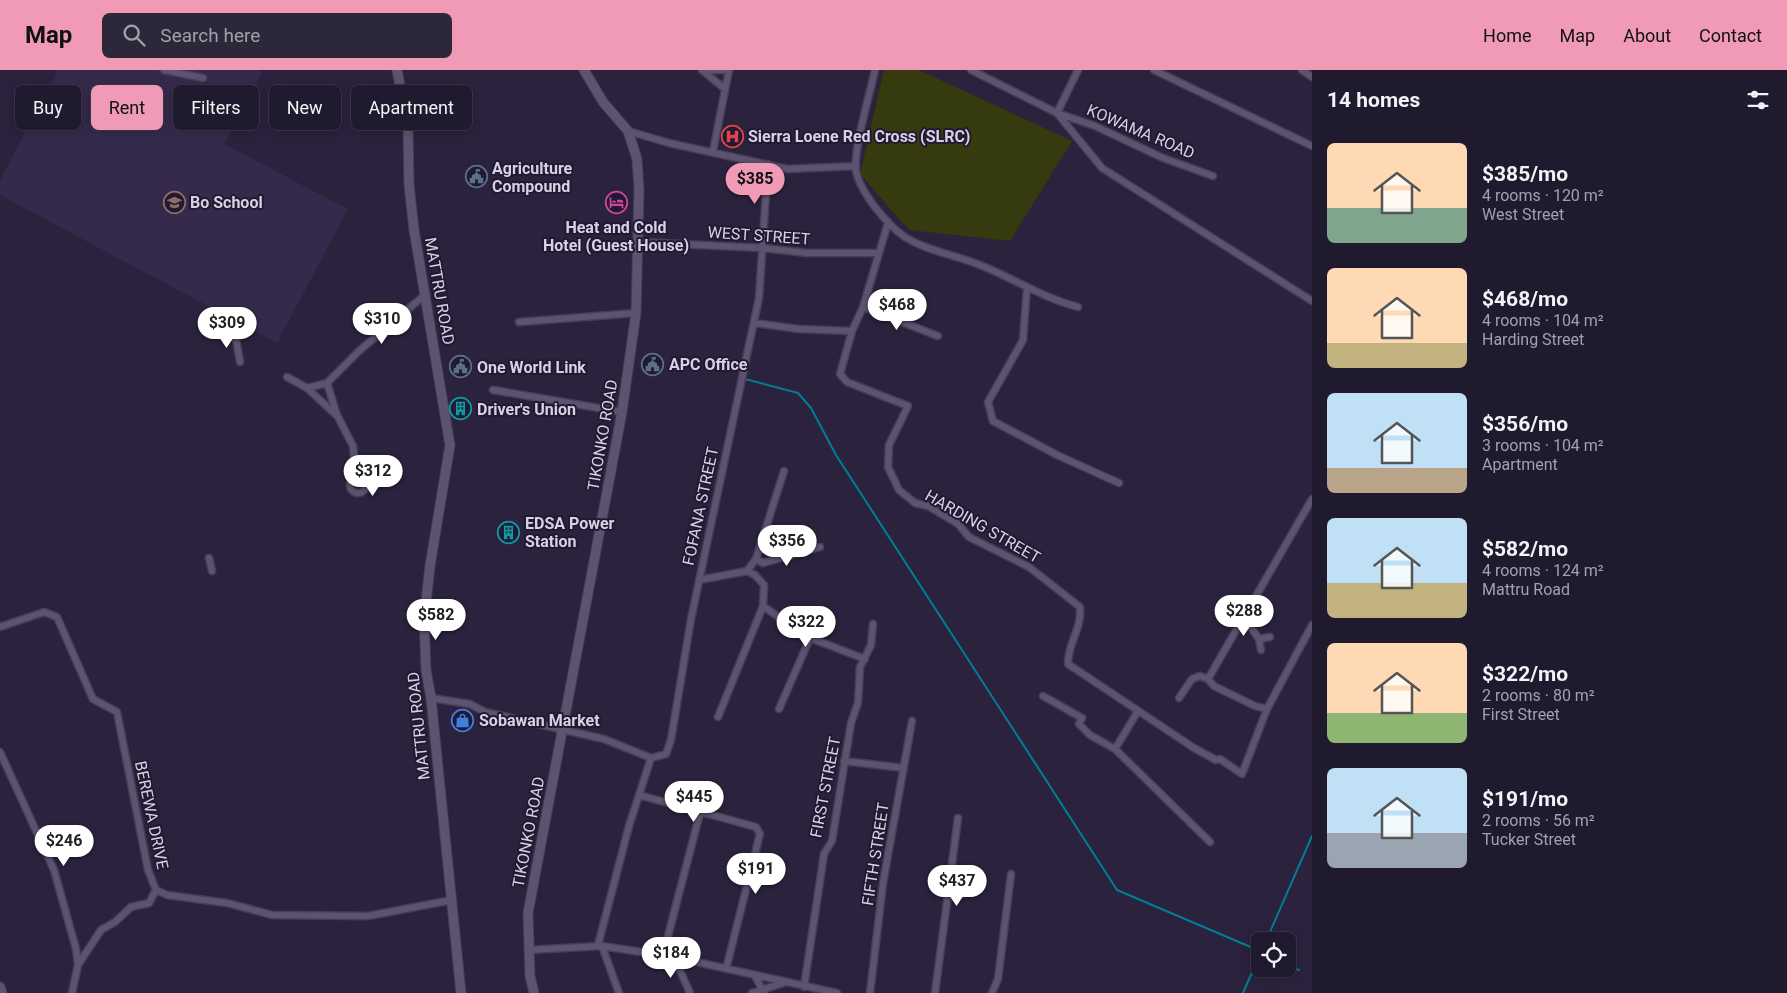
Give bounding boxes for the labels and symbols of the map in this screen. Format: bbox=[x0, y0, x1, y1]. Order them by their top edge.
street label: KOWAMA ROAD bbox=[1084, 100, 1198, 163]
hospital icon: Sierra Loene Red Cross (SLRC) bbox=[720, 124, 744, 148]
place label: Sierra Loene Red Cross (SLRC) bbox=[748, 127, 970, 146]
place label: Agriculture Compound bbox=[492, 159, 573, 196]
pin: $385 bbox=[725, 162, 785, 205]
public building icon: Agriculture Compound bbox=[464, 165, 488, 189]
school or university icon: Bo School bbox=[162, 190, 186, 214]
hotel icon: Heat and Cold Hotel (Guest House) bbox=[604, 191, 628, 215]
place label: Bo School bbox=[190, 193, 263, 212]
place label: Heat and Cold Hotel (Guest House) bbox=[543, 218, 689, 255]
street label: WEST STREET bbox=[707, 222, 811, 249]
street label: MATTRU ROAD bbox=[421, 236, 458, 346]
pin: $468 bbox=[867, 288, 927, 331]
pin: $310 bbox=[352, 302, 412, 345]
pin: $309 bbox=[197, 306, 257, 349]
public building icon: APC Office bbox=[641, 352, 665, 376]
public building icon: One World Link bbox=[449, 355, 473, 379]
place label: APC Office bbox=[669, 355, 748, 374]
place label: One World Link bbox=[477, 358, 586, 377]
street label: TIKONKO ROAD bbox=[583, 378, 622, 492]
building icon: Driver's Union bbox=[449, 397, 473, 421]
place label: Driver's Union bbox=[477, 400, 576, 419]
street label: FOFANA STREET bbox=[679, 445, 722, 567]
pin: $312 bbox=[343, 454, 403, 497]
street label: HARDING STREET bbox=[922, 486, 1044, 567]
place label: EDSA Power Station bbox=[525, 514, 615, 551]
building icon: EDSA Power Station bbox=[497, 520, 521, 544]
pin: $356 bbox=[757, 524, 817, 567]
pin: $288 bbox=[1214, 594, 1274, 637]
pin: $582 bbox=[406, 598, 466, 641]
pin: $322 bbox=[776, 606, 836, 648]
street label: MATTRU ROAD bbox=[403, 671, 434, 781]
shop icon: Sobawan Market bbox=[451, 708, 475, 732]
place label: Sobawan Market bbox=[479, 711, 600, 730]
street label: FIRST STREET bbox=[806, 735, 845, 839]
street label: BEREWA DRIVE bbox=[131, 759, 172, 871]
street label: TIKONKO ROAD bbox=[508, 775, 549, 889]
pin: $445 bbox=[664, 780, 724, 823]
street label: FIFTH STREET bbox=[858, 801, 893, 907]
pin: $246 bbox=[34, 824, 94, 867]
pin: $191 bbox=[726, 852, 786, 895]
pin: $437 bbox=[927, 864, 987, 907]
pin: $184 bbox=[641, 936, 701, 979]

